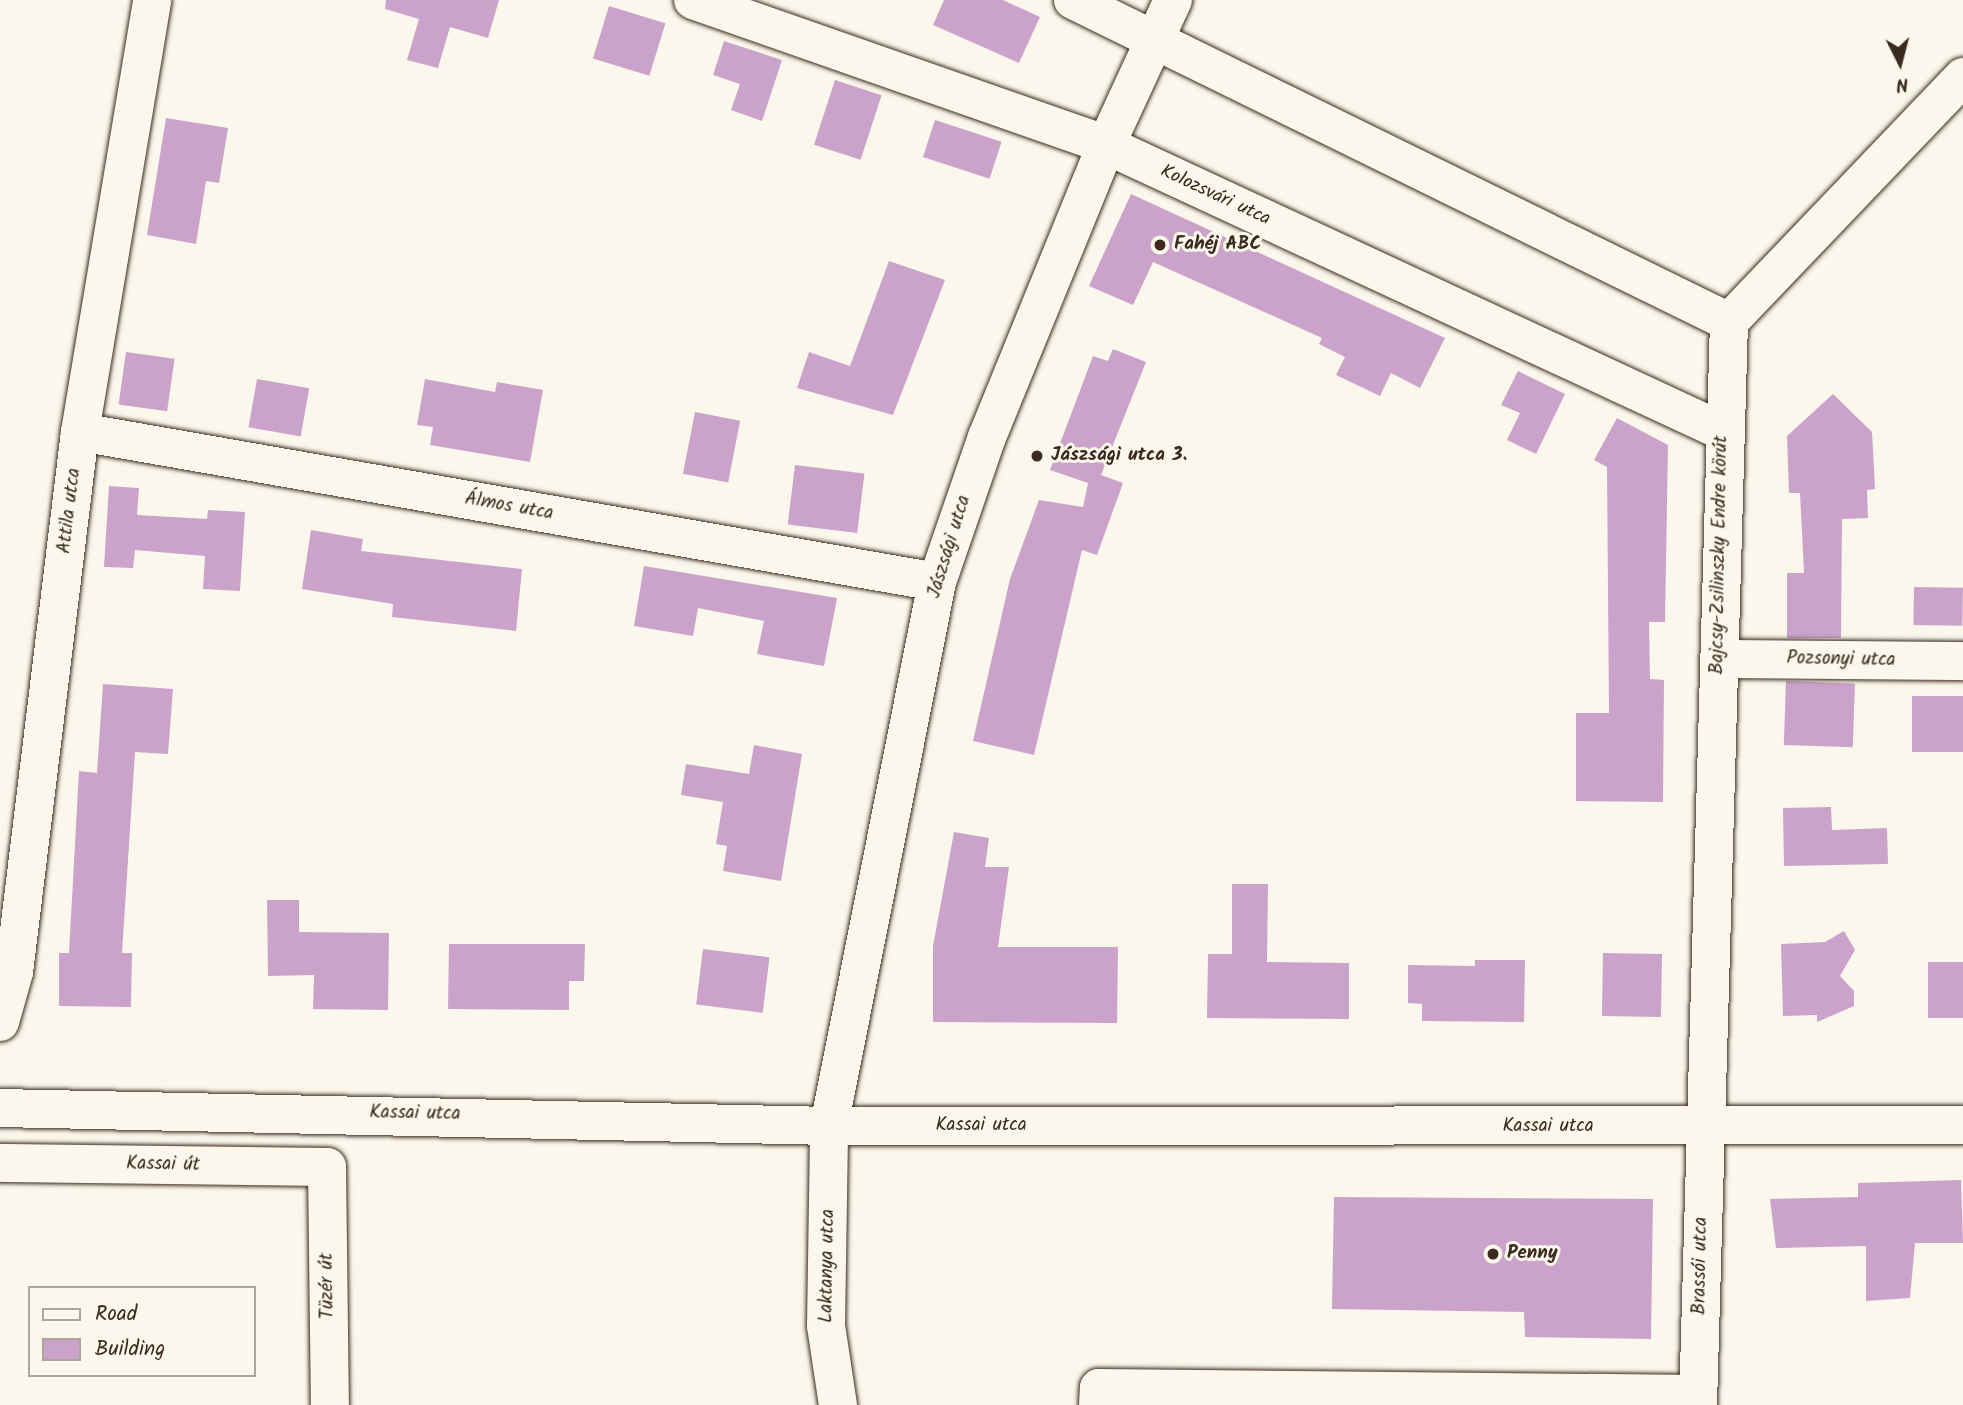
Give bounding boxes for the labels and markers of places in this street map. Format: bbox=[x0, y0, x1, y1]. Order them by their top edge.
place label: Fahéj ABC bbox=[1174, 234, 1261, 256]
marker: Fahéj ABC bbox=[1152, 237, 1168, 253]
place label: Jászsági utca 3. bbox=[1051, 445, 1187, 467]
marker: Jászsági utca 3. bbox=[1029, 448, 1045, 464]
place label: Penny bbox=[1507, 1243, 1558, 1265]
marker: Penny bbox=[1485, 1246, 1501, 1262]

